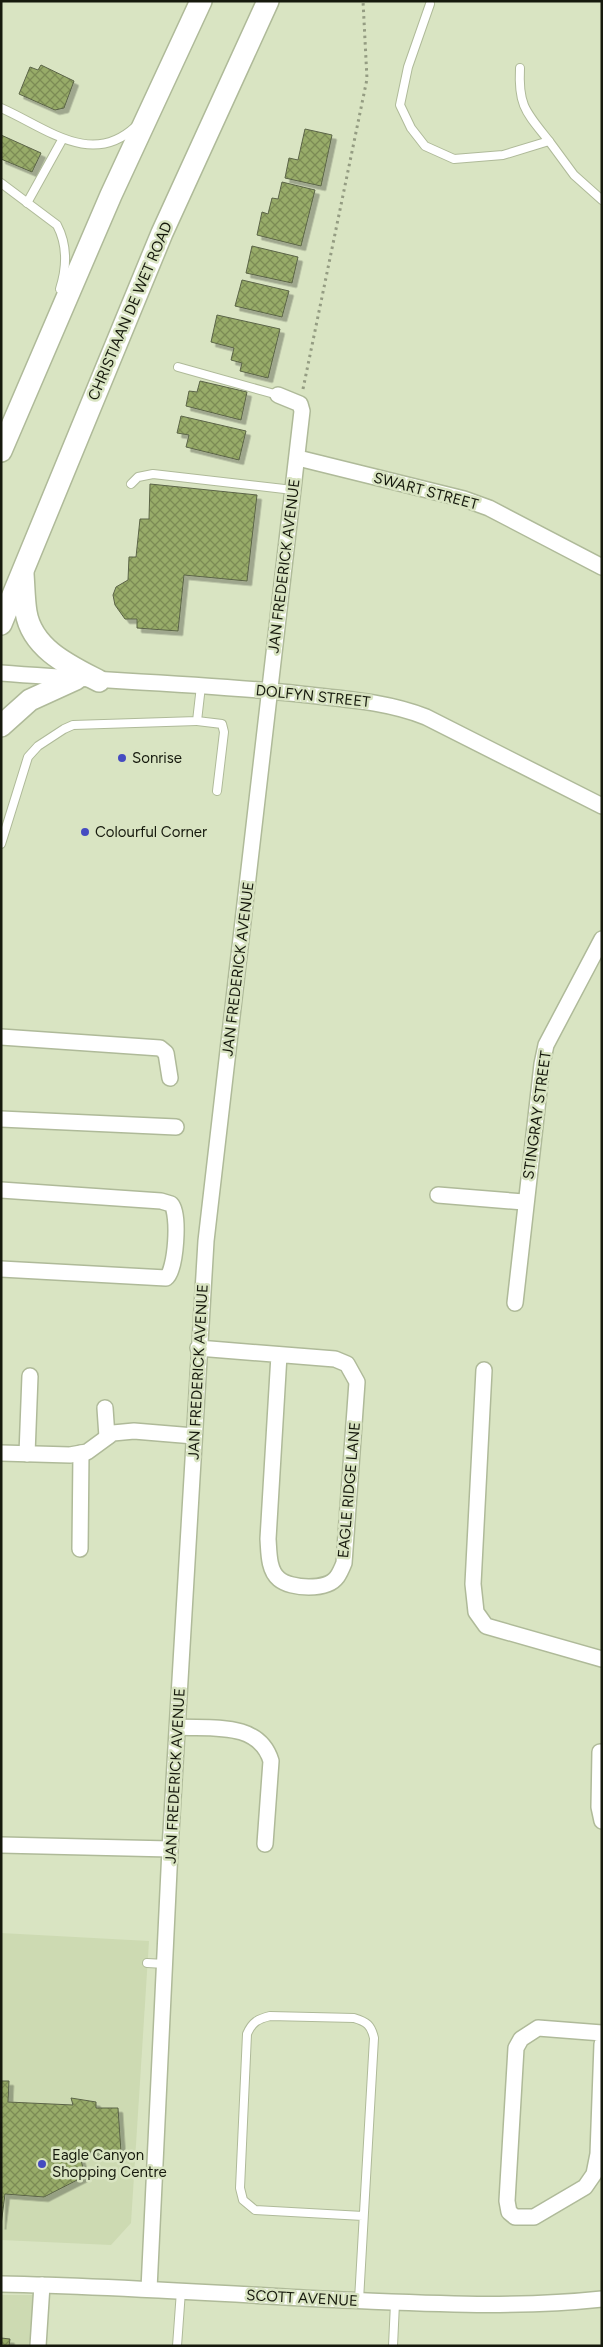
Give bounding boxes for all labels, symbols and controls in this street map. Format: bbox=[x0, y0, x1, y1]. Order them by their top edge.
street label: CHRISTIAAN DE WET ROAD bbox=[84, 219, 176, 403]
street label: SWART STREET bbox=[372, 468, 481, 514]
street label: JAN FREDERICK AVENUE bbox=[264, 478, 304, 654]
street label: DOLFYN STREET bbox=[255, 681, 372, 711]
place label: Sonrise bbox=[132, 749, 182, 767]
marker: Sonrise bbox=[116, 752, 128, 764]
place label: Colourful Corner bbox=[95, 823, 207, 841]
marker: Colourful Corner bbox=[79, 826, 91, 838]
street label: JAN FREDERICK AVENUE bbox=[218, 881, 258, 1057]
street label: STINGRAY STREET bbox=[519, 1049, 555, 1180]
street label: JAN FREDERICK AVENUE bbox=[184, 1284, 212, 1460]
street label: EAGLE RIDGE LANE bbox=[334, 1421, 364, 1559]
street label: JAN FREDERICK AVENUE bbox=[161, 1688, 189, 1864]
place label: Eagle Canyon Shopping Centre bbox=[52, 2146, 167, 2181]
marker: Eagle Canyon Shopping Centre bbox=[36, 2158, 48, 2170]
street label: SCOTT AVENUE bbox=[246, 2286, 358, 2310]

